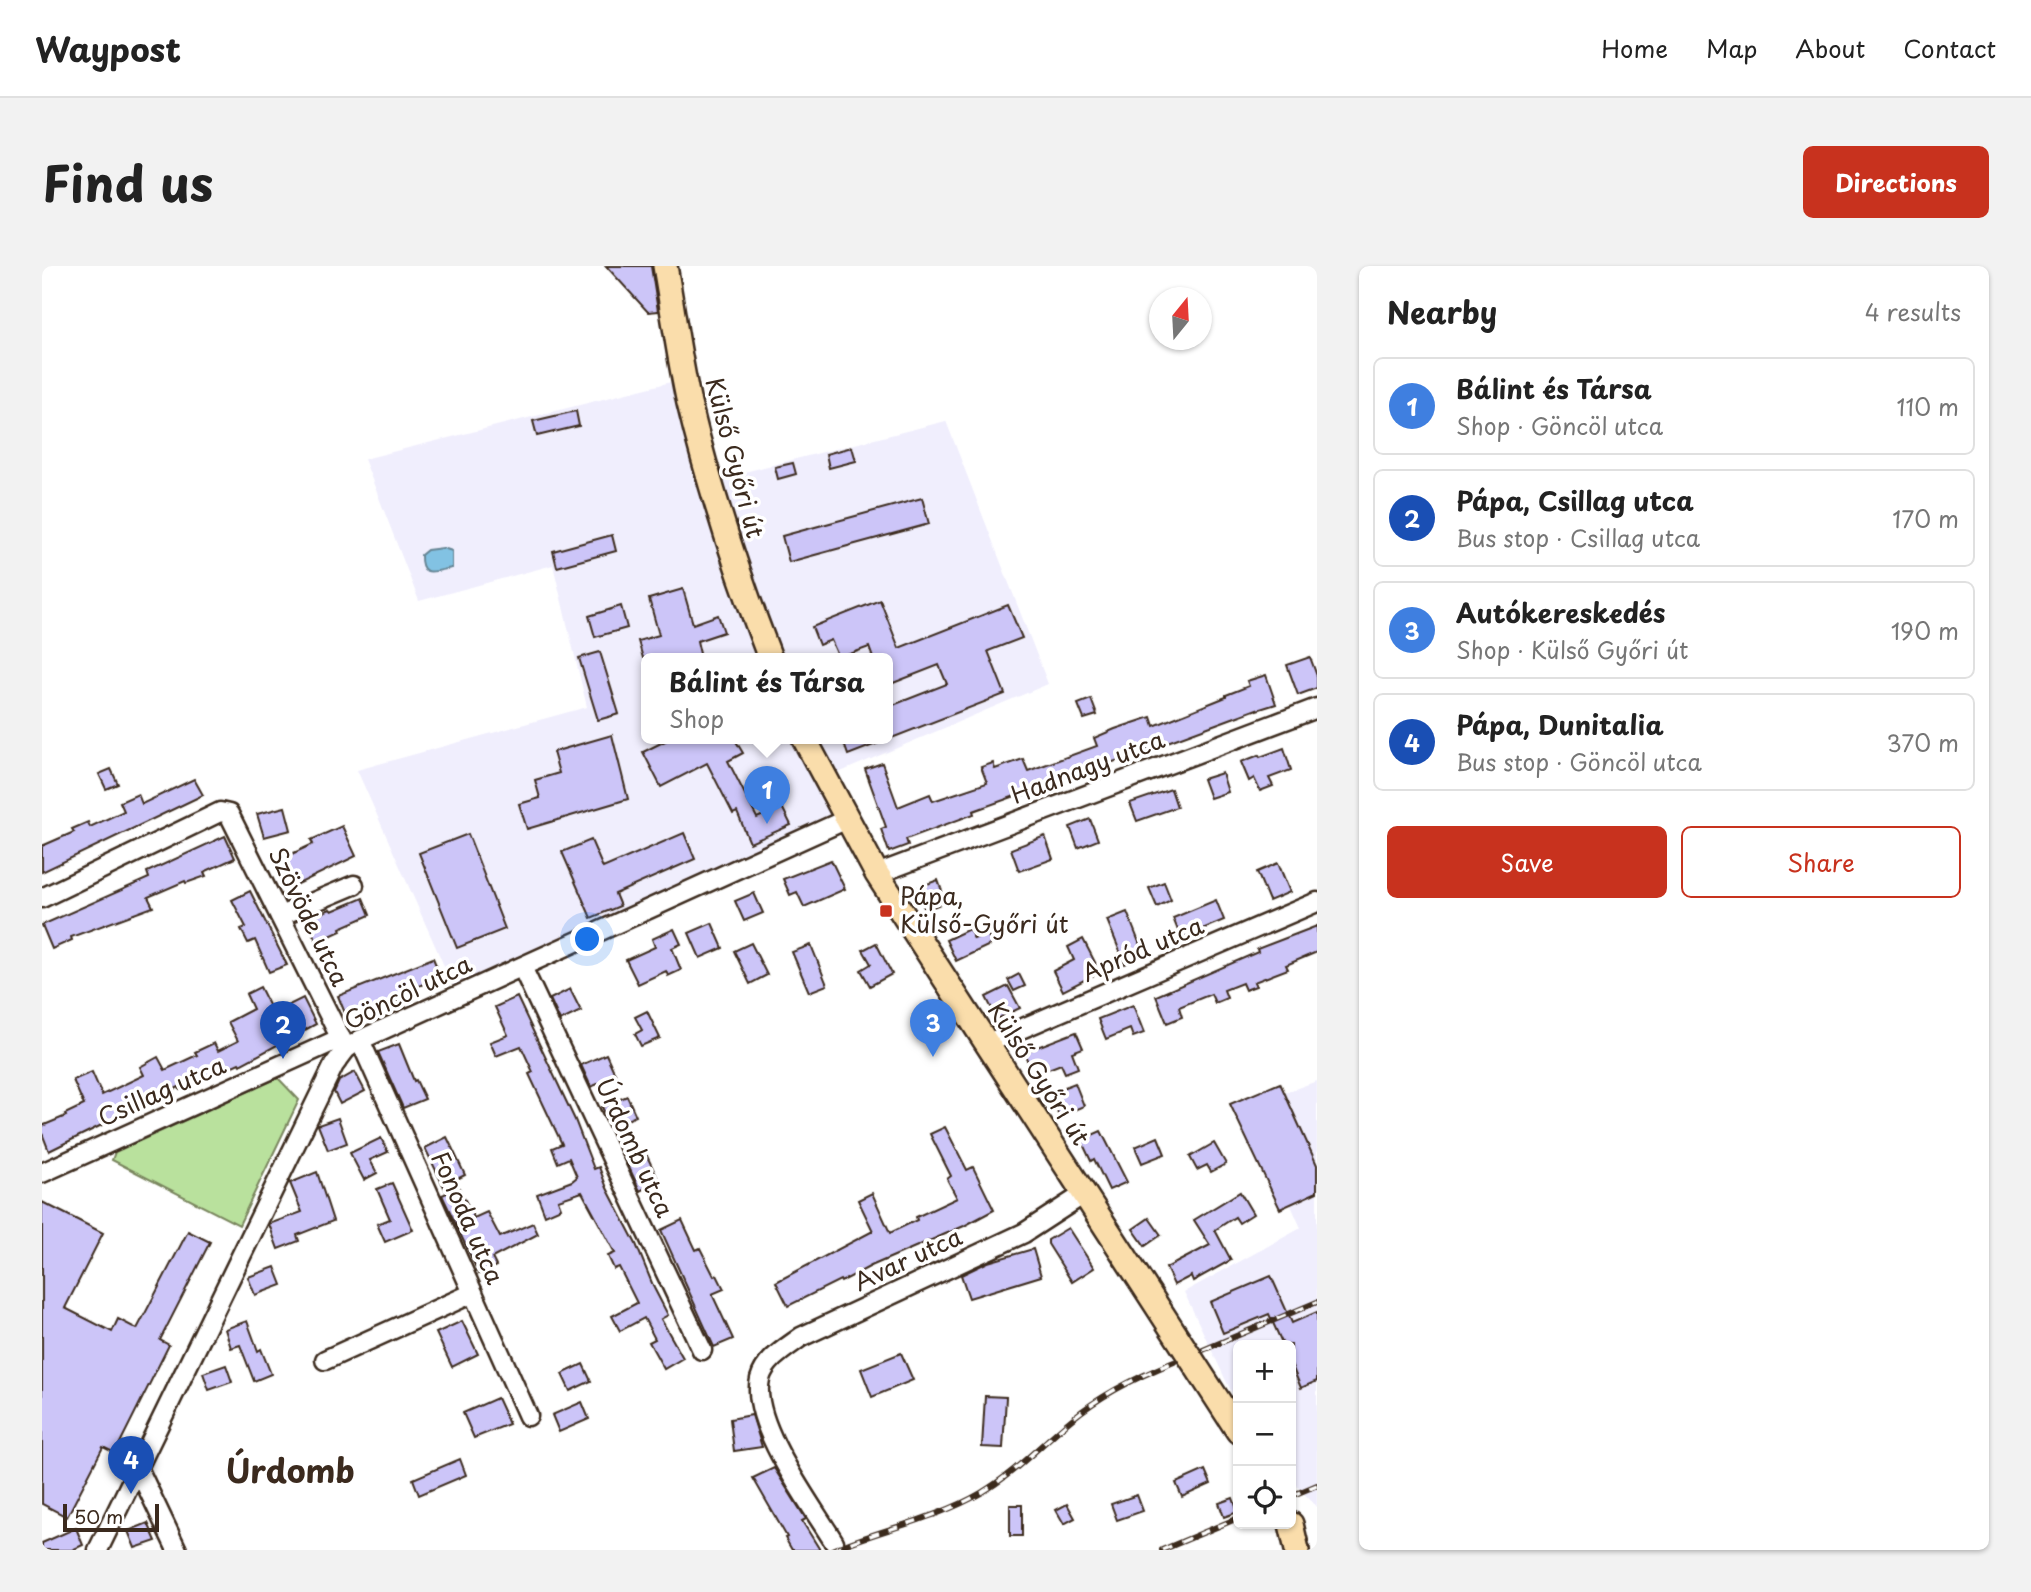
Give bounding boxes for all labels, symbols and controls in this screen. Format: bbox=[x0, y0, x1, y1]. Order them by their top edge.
text: Waypost bbox=[35, 23, 181, 73]
text: Home bbox=[1601, 30, 1668, 66]
text: Map bbox=[1706, 30, 1757, 66]
text: About bbox=[1795, 30, 1865, 66]
text: Contact bbox=[1903, 30, 1996, 66]
text: Find us bbox=[42, 145, 213, 219]
button: Directions bbox=[1803, 146, 1989, 218]
north arrow bbox=[1149, 287, 1212, 350]
text: Nearby bbox=[1387, 289, 1497, 334]
text: 4 results bbox=[1865, 294, 1961, 329]
text: Bálint és Társa bbox=[1456, 369, 1652, 408]
street label: Külső Győri út bbox=[697, 373, 775, 542]
text: 1 bbox=[1407, 389, 1418, 424]
text: 110 m bbox=[1897, 389, 1959, 424]
text: Shop · Göncöl utca bbox=[1456, 408, 1663, 443]
text: Pápa, Csillag utca bbox=[1456, 481, 1694, 520]
text: 2 bbox=[1404, 501, 1420, 536]
text: 170 m bbox=[1892, 501, 1959, 536]
text: Bus stop · Csillag utca bbox=[1456, 520, 1700, 555]
text: Autókereskedés bbox=[1456, 593, 1665, 632]
text: 3 bbox=[1404, 613, 1420, 648]
text: 190 m bbox=[1891, 613, 1959, 648]
text: Shop · Külső Győri út bbox=[1456, 632, 1688, 667]
popup bbox=[641, 653, 893, 744]
text: Bálint és Társa bbox=[669, 662, 865, 701]
text: Shop bbox=[669, 701, 724, 736]
text: Pápa, Dunitalia bbox=[1456, 705, 1664, 744]
street label: Hadnagy utca bbox=[1005, 720, 1169, 812]
text: 4 bbox=[1404, 725, 1420, 760]
text: 370 m bbox=[1886, 725, 1959, 760]
text: Bus stop · Göncöl utca bbox=[1456, 744, 1702, 779]
pin: 1 bbox=[744, 766, 790, 824]
button: Save bbox=[1387, 826, 1667, 898]
button: Share bbox=[1681, 826, 1961, 898]
street label: Szövöde utca bbox=[261, 840, 359, 992]
place label: Pápa, Külső-Győri út bbox=[900, 877, 1069, 941]
marker: Pápa, Külső-Győri út bbox=[878, 903, 894, 919]
street label: Apród utca bbox=[1076, 906, 1209, 990]
your location bbox=[570, 922, 604, 956]
street label: Göncöl utca bbox=[337, 945, 477, 1038]
street label: Külső Győri út bbox=[980, 994, 1100, 1152]
pin: 3 bbox=[910, 999, 956, 1057]
pin: 2 bbox=[260, 1001, 306, 1059]
street label: Csillag utca bbox=[92, 1046, 231, 1134]
street label: Úrdomb utca bbox=[588, 1072, 684, 1223]
street label: Fonoda utca bbox=[423, 1145, 514, 1289]
street label: Avar utca bbox=[847, 1217, 968, 1299]
map controls bbox=[1233, 1340, 1296, 1529]
button: + bbox=[1233, 1340, 1296, 1403]
button: − bbox=[1233, 1403, 1296, 1466]
pin: 4 bbox=[108, 1436, 154, 1494]
district label: Úrdomb bbox=[225, 1446, 355, 1494]
button: locate bbox=[1233, 1466, 1296, 1529]
scale bar bbox=[63, 1501, 159, 1533]
text: 50 m bbox=[74, 1502, 123, 1530]

